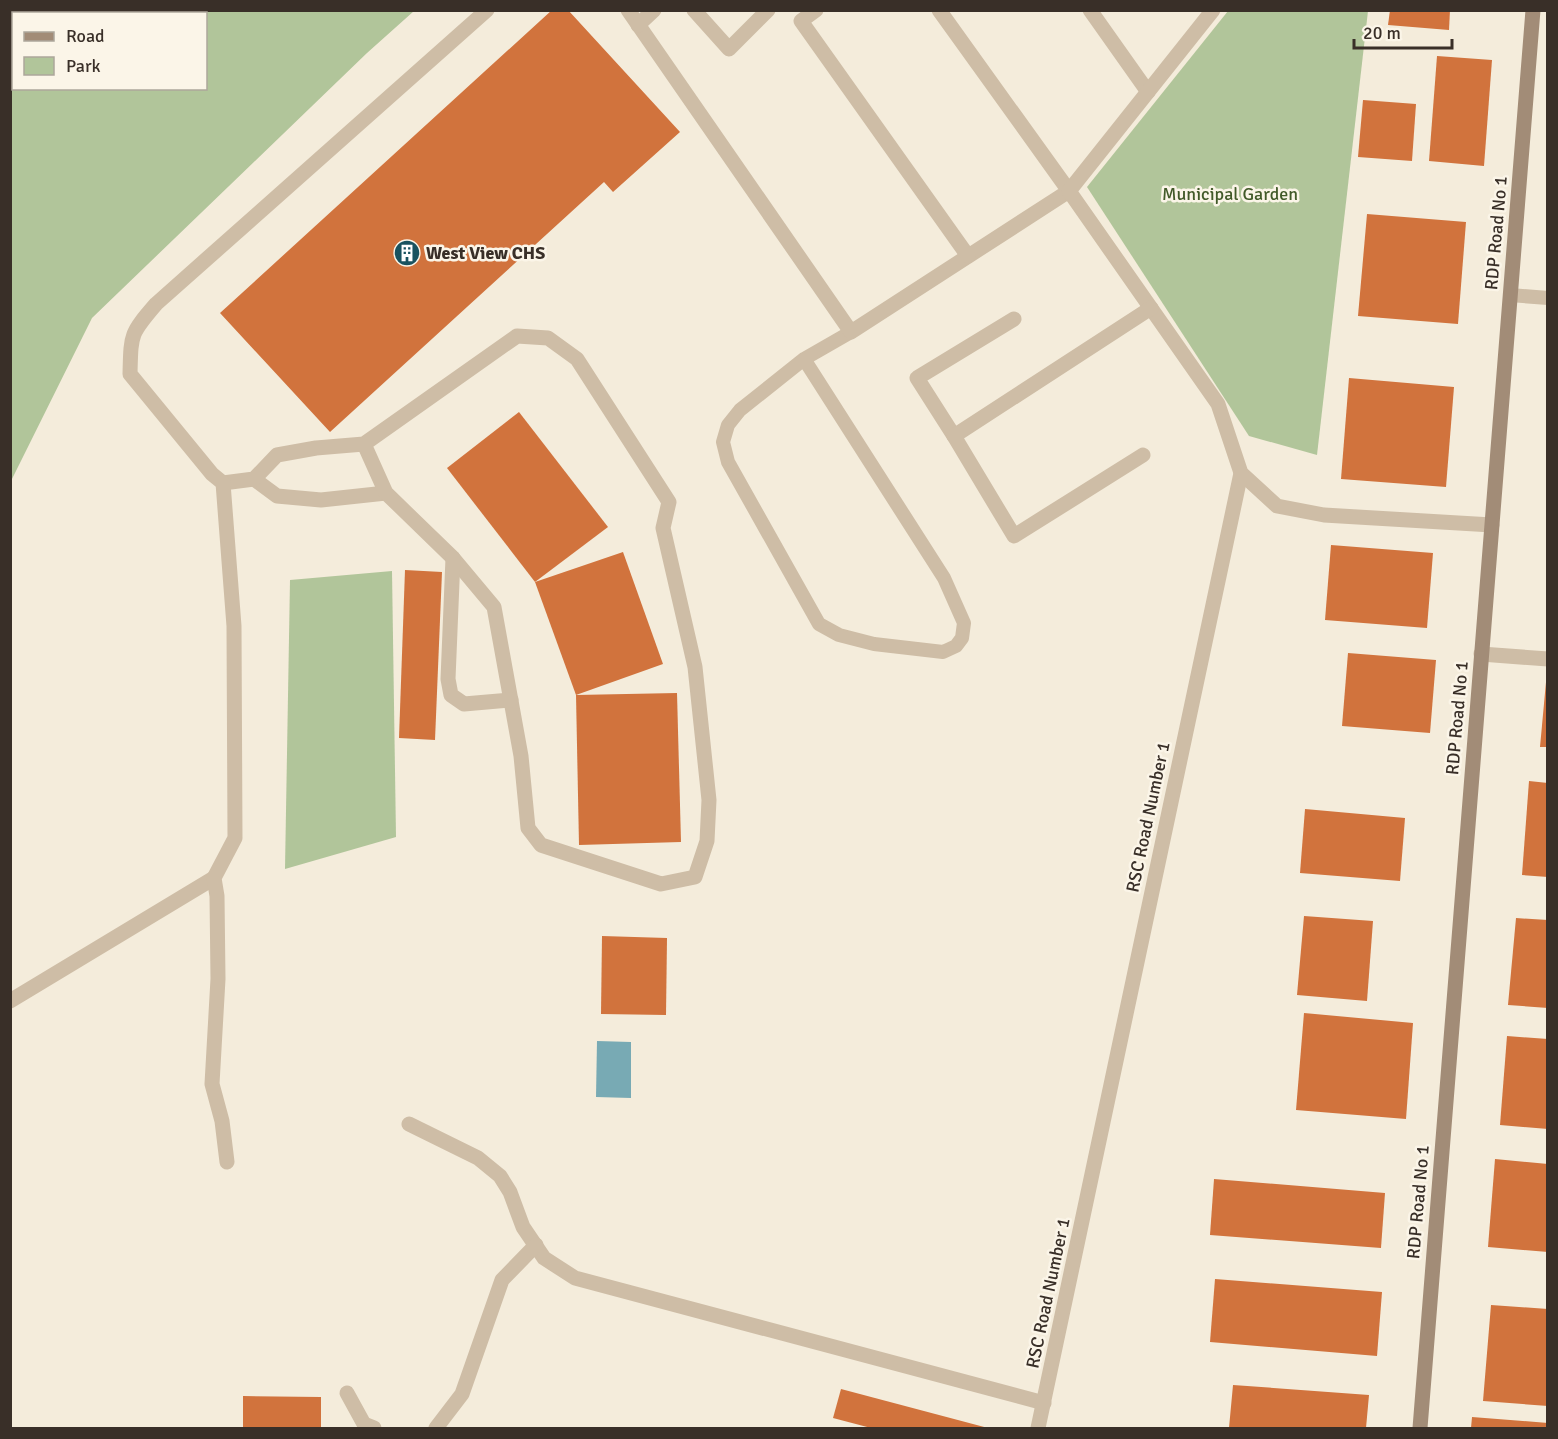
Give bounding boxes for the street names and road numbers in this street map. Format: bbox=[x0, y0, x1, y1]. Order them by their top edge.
street label: RDP Road No 1 bbox=[1480, 175, 1512, 291]
street label: RDP Road No 1 bbox=[1441, 660, 1473, 776]
street label: RSC Road Number 1 bbox=[1121, 740, 1175, 894]
street label: RDP Road No 1 bbox=[1402, 1144, 1434, 1260]
street label: RSC Road Number 1 bbox=[1021, 1216, 1075, 1370]

